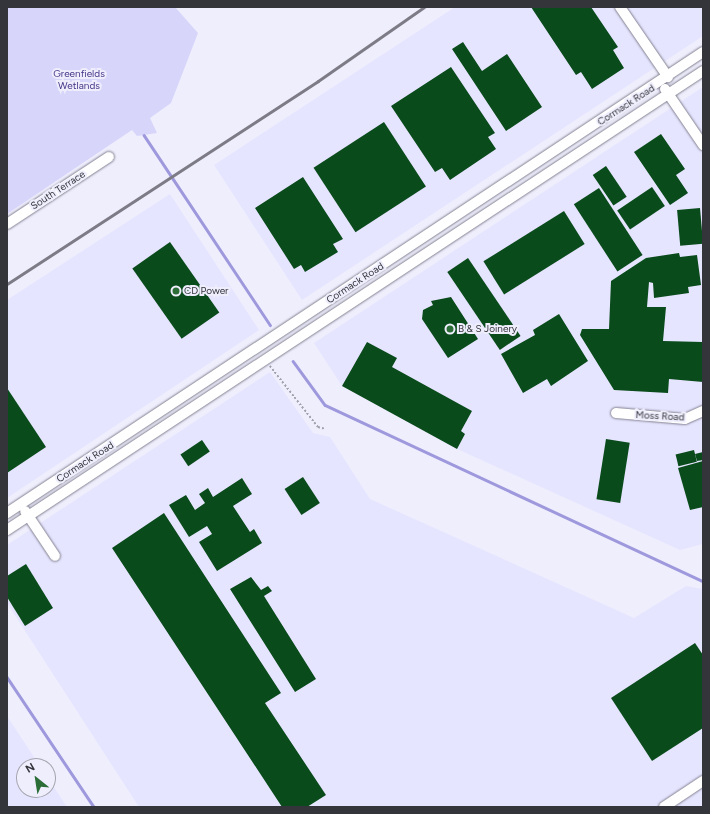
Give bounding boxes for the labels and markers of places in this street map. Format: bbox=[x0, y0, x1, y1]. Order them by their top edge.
place label: CD Power bbox=[184, 285, 228, 297]
marker: CD Power bbox=[171, 286, 181, 296]
place label: B & S Joinery bbox=[458, 323, 517, 335]
marker: B & S Joinery bbox=[445, 324, 455, 334]

